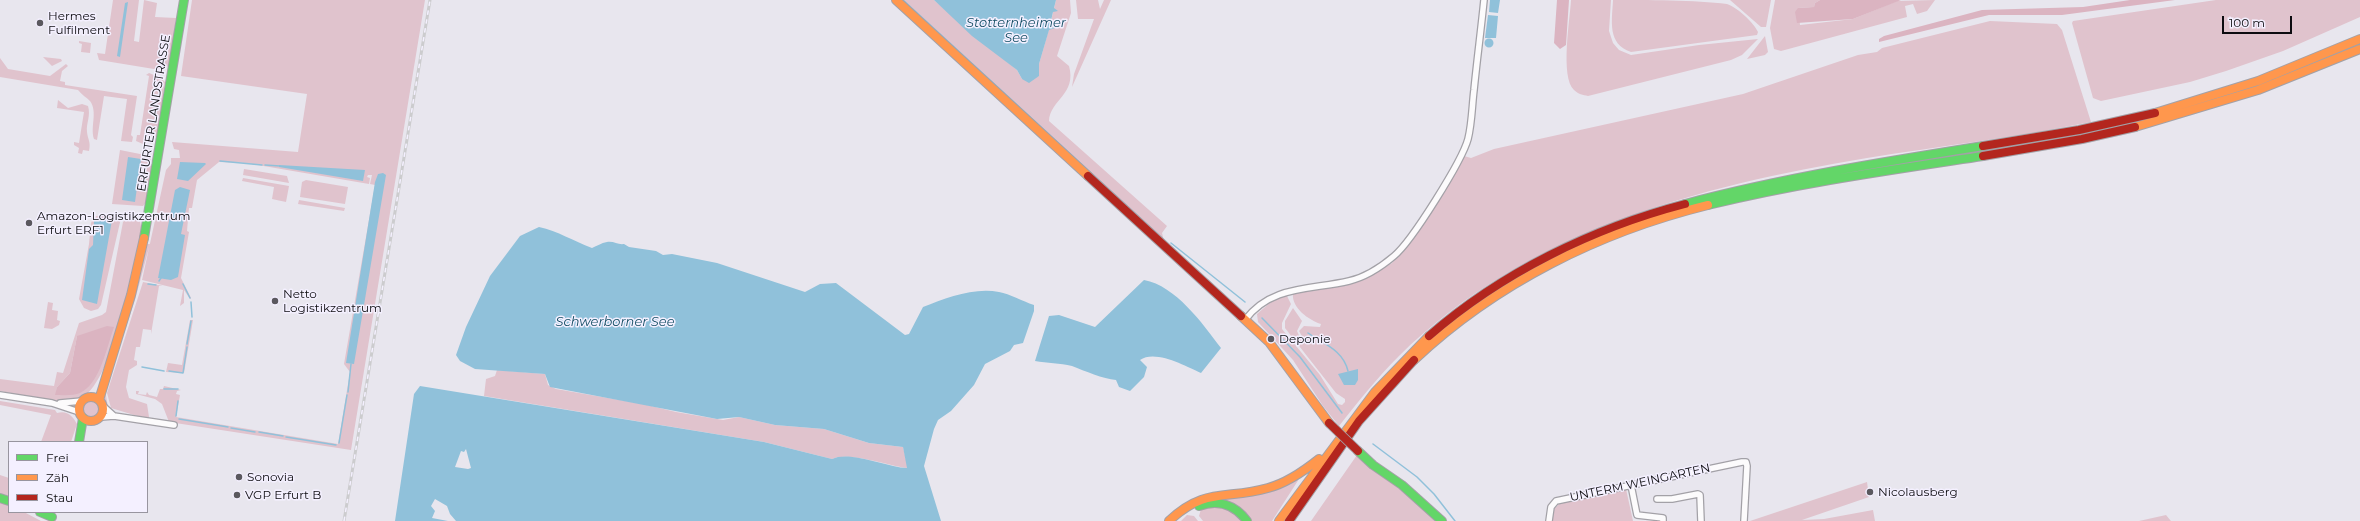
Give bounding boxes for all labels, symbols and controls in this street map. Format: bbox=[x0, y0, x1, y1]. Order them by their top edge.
scale bar bbox=[2224, 8, 2294, 34]
place label: Hermes Fulfilment bbox=[48, 9, 110, 37]
water label: Stotternheimer See bbox=[966, 15, 1066, 46]
text: 100 m bbox=[2229, 15, 2265, 30]
marker: Hermes Fulfilment bbox=[35, 18, 45, 28]
street label: ERFURTER LANDSTRASSE bbox=[134, 34, 174, 192]
place label: Amazon-Logistikzentrum Erfurt ERF1 bbox=[37, 209, 190, 237]
marker: Amazon-Logistikzentrum Erfurt ERF1 bbox=[24, 218, 34, 228]
place label: Netto Logistikzentrum bbox=[283, 287, 382, 315]
marker: Netto Logistikzentrum bbox=[270, 296, 280, 306]
water label: Schwerborner See bbox=[555, 314, 675, 330]
place label: Deponie bbox=[1279, 332, 1330, 346]
marker: Deponie bbox=[1266, 334, 1276, 344]
legend bbox=[8, 441, 148, 513]
text: Frei bbox=[46, 450, 69, 465]
street label: UNTERM WEINGARTEN bbox=[1569, 461, 1711, 505]
text: Zäh bbox=[46, 470, 69, 485]
place label: Sonovia bbox=[247, 470, 294, 484]
marker: Sonovia bbox=[234, 472, 244, 482]
place label: Nicolausberg bbox=[1878, 485, 1958, 499]
marker: Nicolausberg bbox=[1865, 487, 1875, 497]
place label: VGP Erfurt B bbox=[245, 488, 321, 502]
text: Stau bbox=[46, 490, 73, 505]
marker: VGP Erfurt B bbox=[232, 490, 242, 500]

